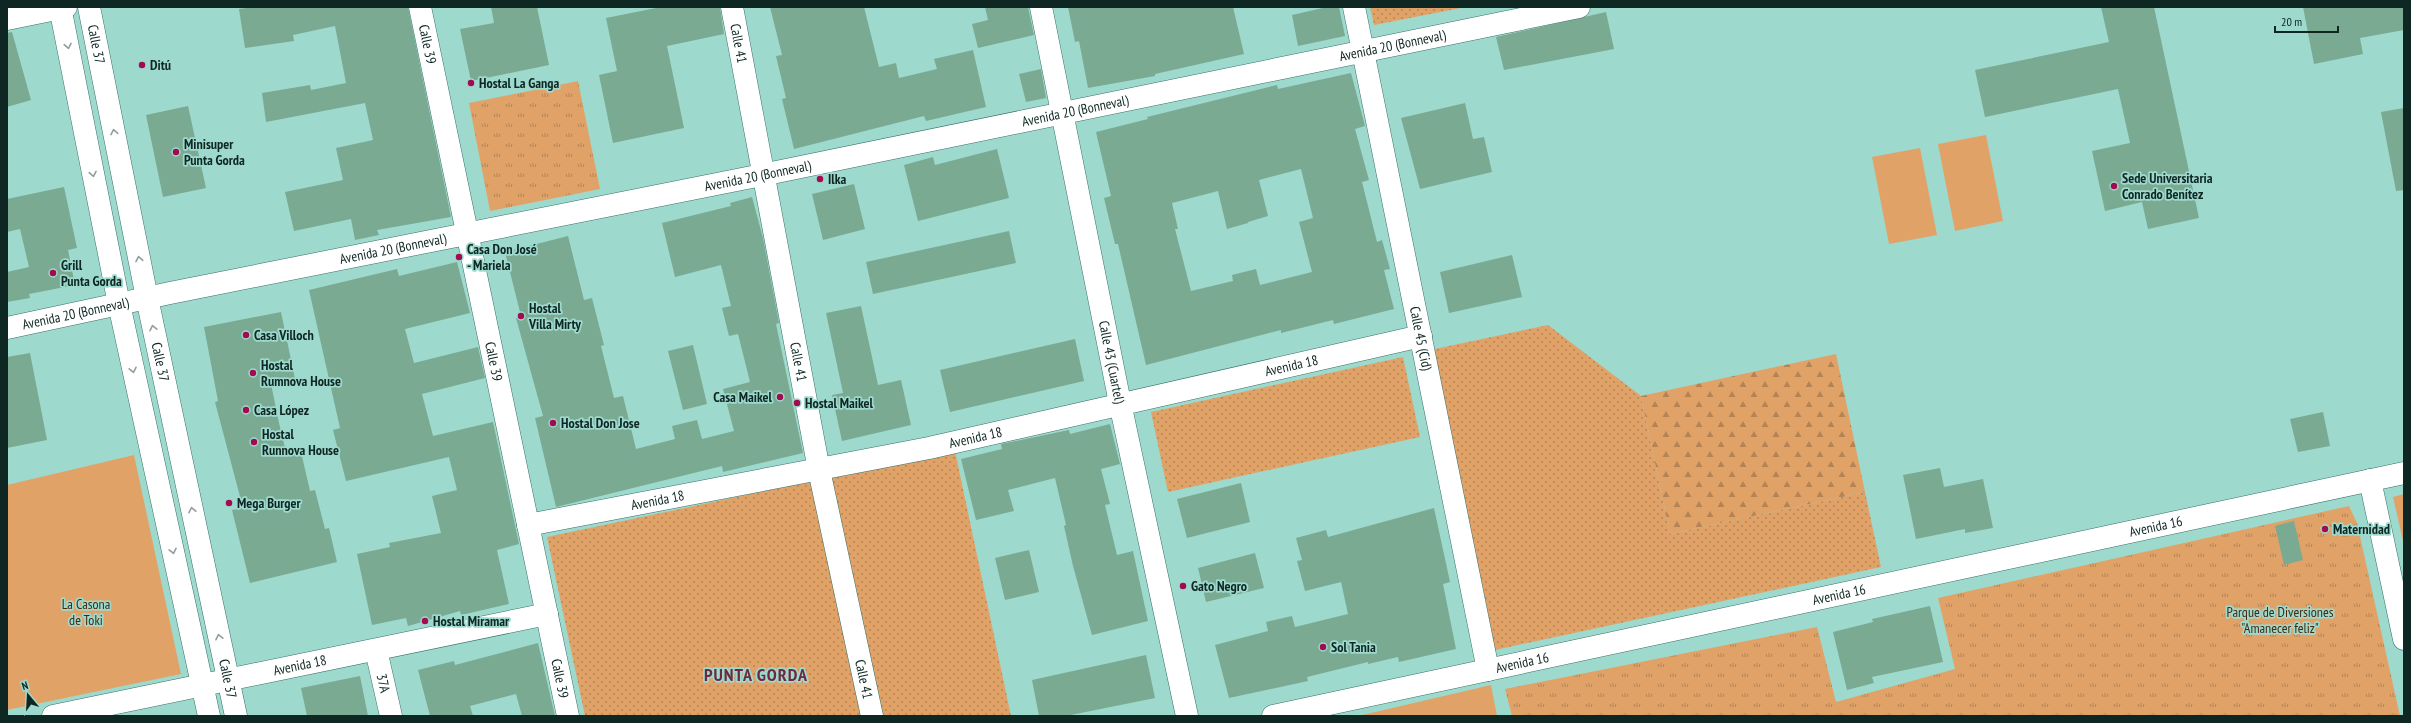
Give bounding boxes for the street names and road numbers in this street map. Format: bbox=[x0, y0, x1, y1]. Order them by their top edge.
street label: Calle 41 bbox=[726, 22, 751, 65]
street label: Calle 37 bbox=[84, 23, 109, 66]
street label: Calle 39 bbox=[415, 23, 441, 66]
street label: Avenida 20 (Bonneval) bbox=[1338, 25, 1448, 65]
street label: Avenida 20 (Bonneval) bbox=[1020, 91, 1131, 130]
street label: Avenida 20 (Bonneval) bbox=[703, 156, 813, 195]
street label: Avenida 20 (Bonneval) bbox=[338, 229, 448, 268]
street label: Avenida 20 (Bonneval) bbox=[21, 293, 131, 333]
street label: Calle 45 (Cid) bbox=[1406, 305, 1436, 373]
street label: Calle 43 (Cuartel) bbox=[1095, 319, 1129, 406]
street label: Calle 39 bbox=[481, 340, 507, 383]
street label: Calle 37 bbox=[148, 341, 174, 383]
street label: Calle 41 bbox=[786, 341, 811, 383]
street label: Avenida 18 bbox=[1263, 351, 1320, 380]
street label: Avenida 18 bbox=[947, 423, 1004, 452]
street label: Avenida 18 bbox=[629, 486, 686, 514]
street label: Avenida 16 bbox=[2128, 512, 2184, 541]
street label: Avenida 16 bbox=[1811, 580, 1867, 609]
street label: Avenida 16 bbox=[1494, 648, 1551, 677]
street label: Avenida 18 bbox=[272, 651, 328, 679]
street label: Calle 37 bbox=[215, 657, 241, 700]
street label: Calle 39 bbox=[547, 657, 573, 700]
street label: Calle 41 bbox=[851, 658, 877, 700]
street label: 37A bbox=[373, 672, 394, 695]

